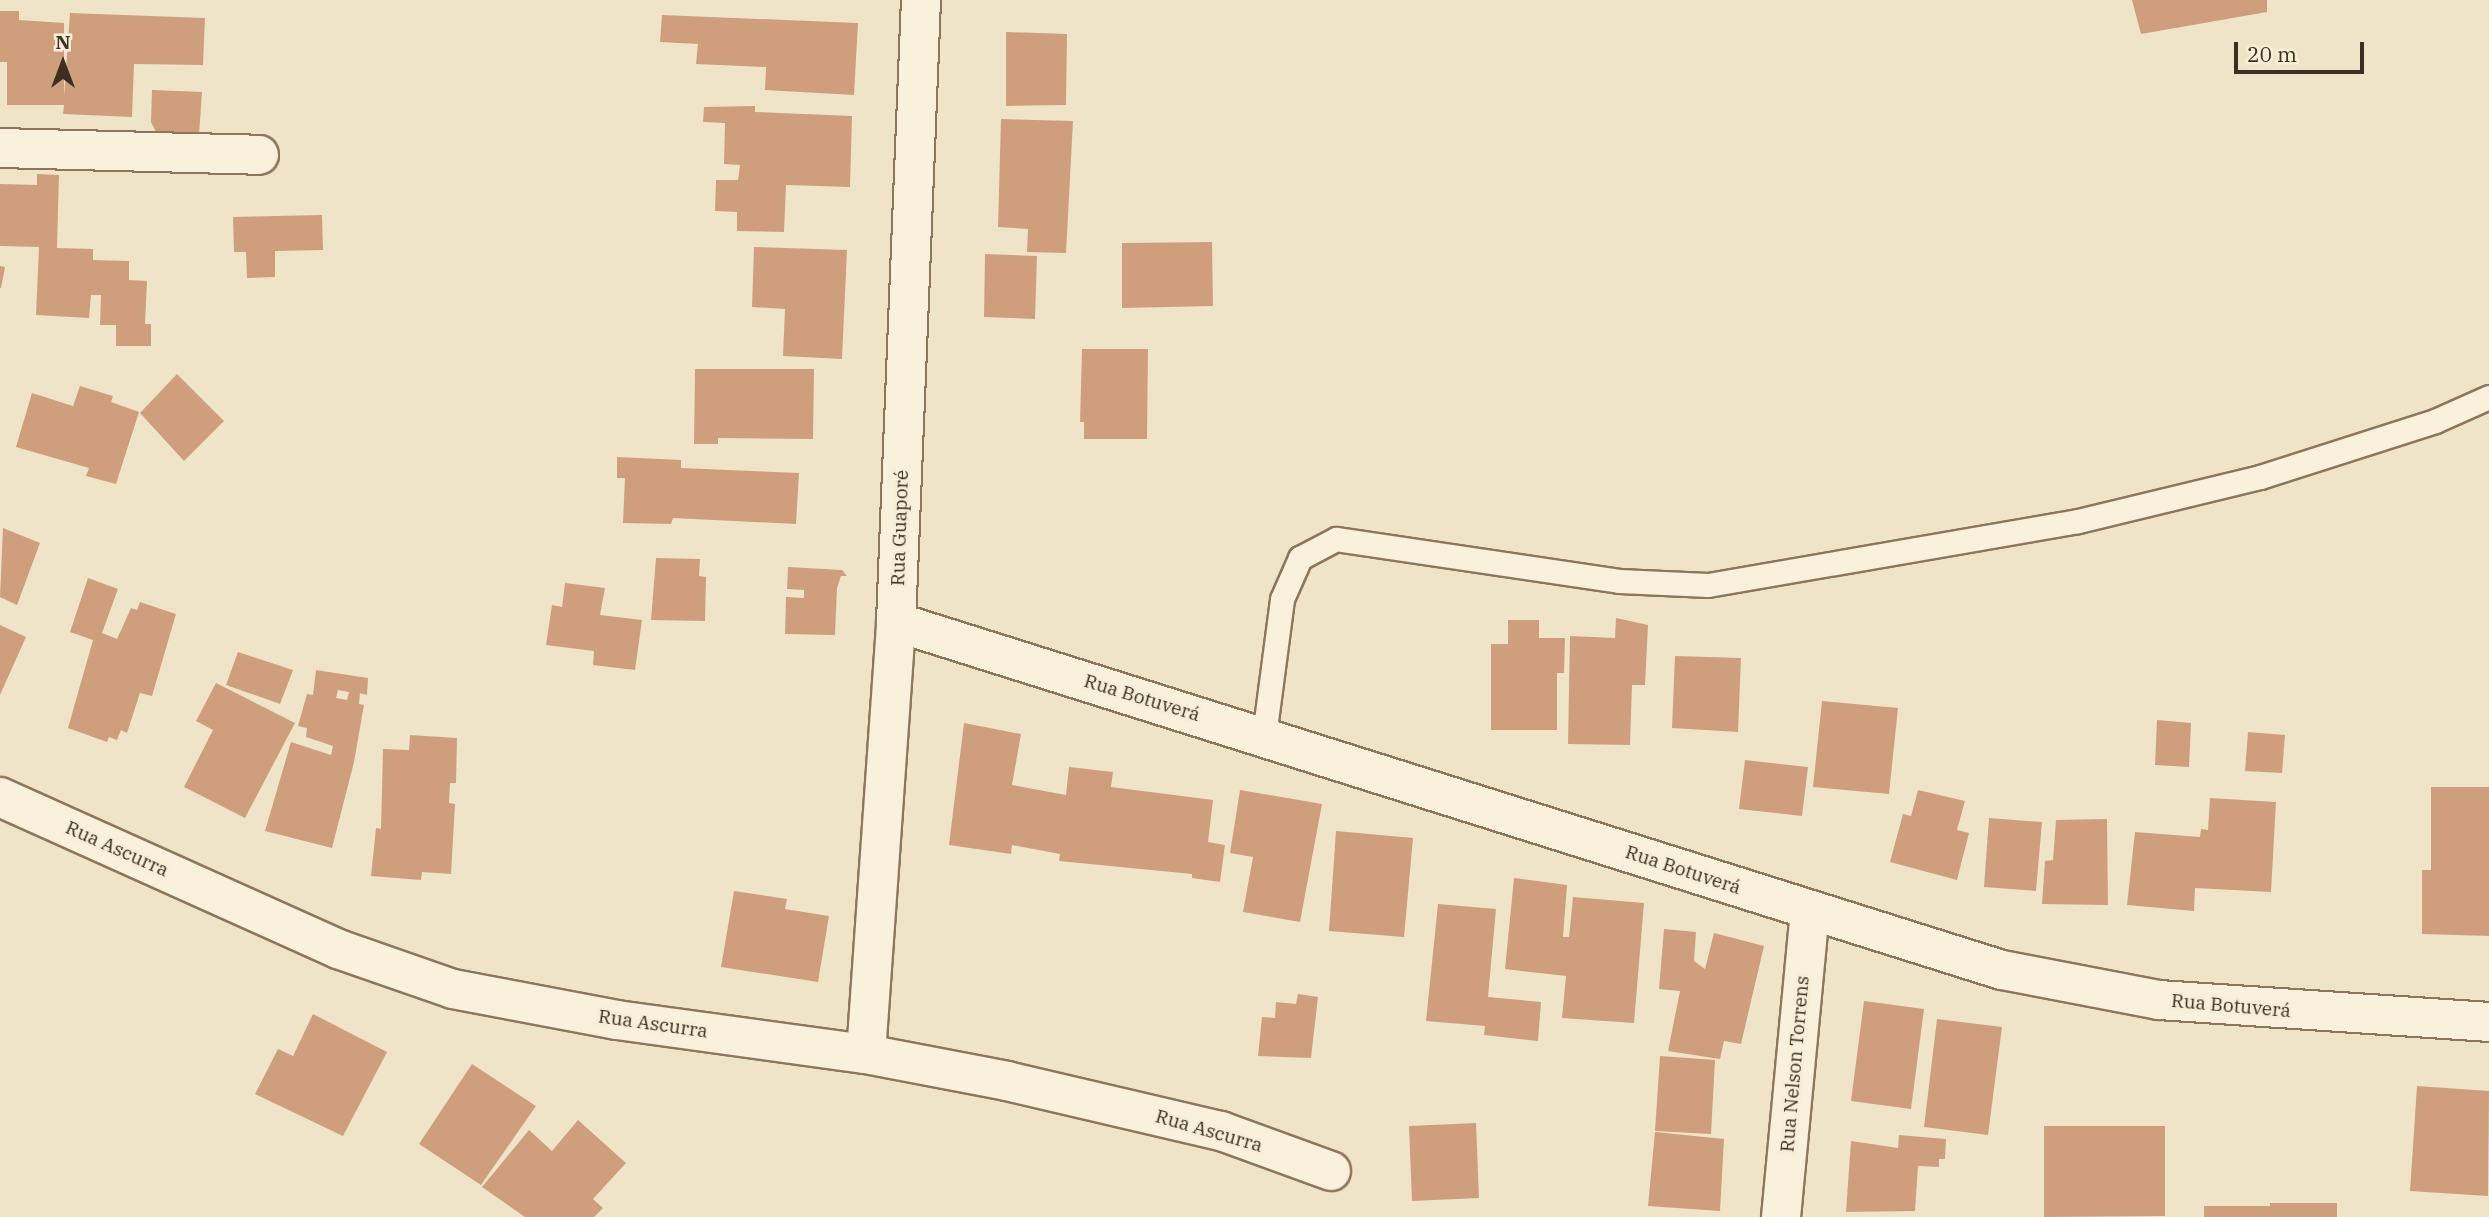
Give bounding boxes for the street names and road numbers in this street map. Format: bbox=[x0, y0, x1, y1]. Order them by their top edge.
street label: Rua Guaporé bbox=[887, 470, 913, 586]
street label: Rua Botuverá bbox=[1081, 670, 1203, 726]
street label: Rua Ascurra bbox=[62, 816, 172, 882]
street label: Rua Botuverá bbox=[1622, 841, 1744, 899]
street label: Rua Nelson Torrens bbox=[1776, 975, 1814, 1153]
street label: Rua Botuverá bbox=[2170, 989, 2292, 1023]
street label: Rua Ascurra bbox=[597, 1005, 709, 1043]
street label: Rua Ascurra bbox=[1153, 1105, 1265, 1157]

